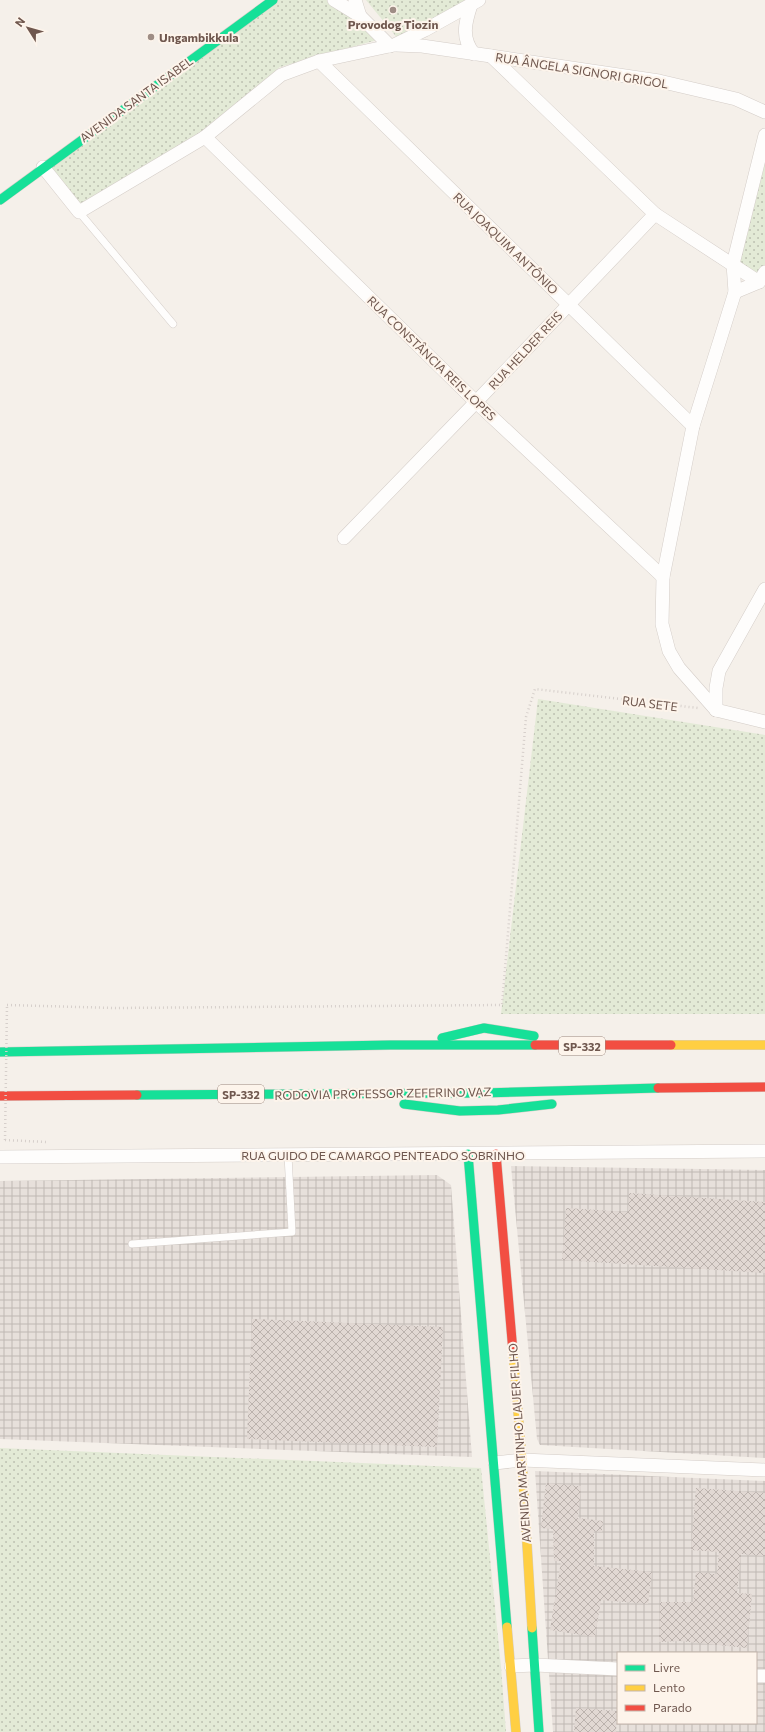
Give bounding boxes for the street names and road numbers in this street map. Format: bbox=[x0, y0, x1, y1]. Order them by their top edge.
street label: RUA ÂNGELA SIGNORI GRIGOL bbox=[495, 49, 670, 91]
street label: AVENIDA SANTA ISABEL bbox=[77, 53, 195, 145]
street label: RUA JOAQUIM ANTÔNIO bbox=[450, 189, 561, 298]
street label: RUA CONSTÂNCIA REIS LOPES bbox=[365, 293, 499, 423]
street label: RUA HELDER REIS bbox=[485, 308, 565, 392]
street label: RUA SETE bbox=[621, 693, 679, 713]
road number: SP-332 bbox=[559, 1037, 605, 1055]
street label: RODOVIA PROFESSOR ZEFERINO VAZ bbox=[274, 1084, 492, 1102]
road number: SP-332 bbox=[218, 1085, 264, 1103]
street label: RUA GUIDO DE CAMARGO PENTEADO SOBRINHO bbox=[241, 1148, 525, 1162]
street label: AVENIDA MARTINHO LAUER FILHO bbox=[505, 1343, 533, 1543]

